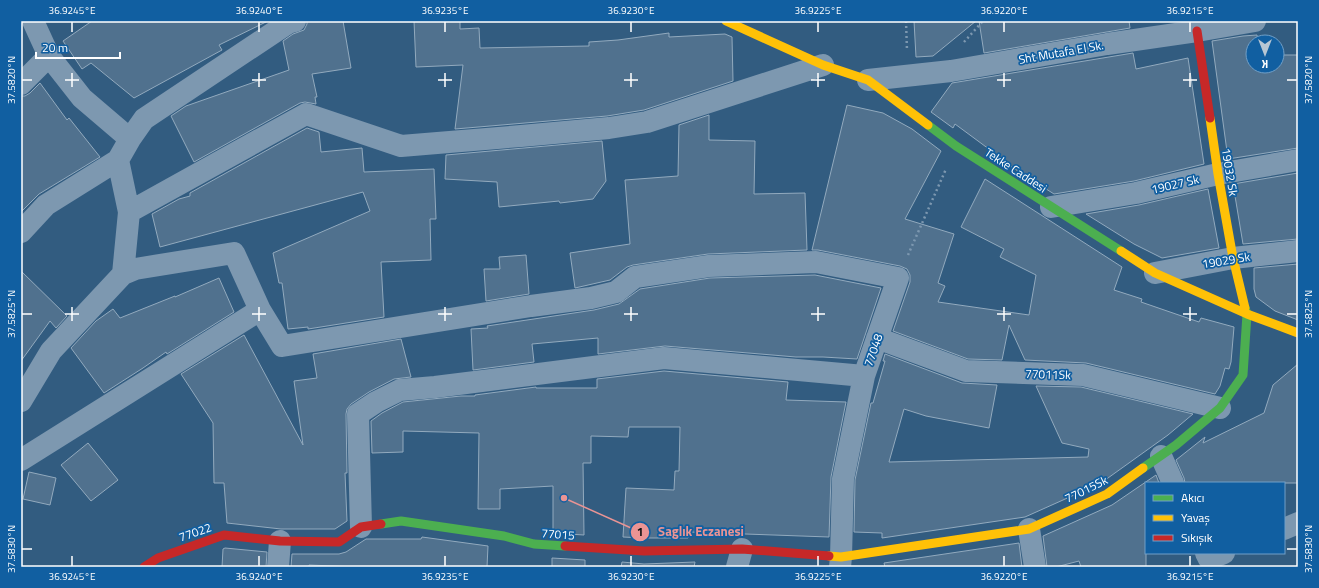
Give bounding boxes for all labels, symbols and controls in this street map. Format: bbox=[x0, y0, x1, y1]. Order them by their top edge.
text: 36.9245°E bbox=[49, 3, 96, 18]
text: 36.9240°E bbox=[236, 3, 283, 18]
text: 36.9235°E bbox=[422, 3, 469, 18]
text: 36.9230°E bbox=[608, 3, 655, 18]
text: 36.9225°E bbox=[795, 3, 842, 18]
text: 36.9220°E bbox=[981, 3, 1028, 18]
text: 36.9215°E bbox=[1167, 3, 1214, 18]
scale bar bbox=[36, 34, 120, 60]
north arrow bbox=[1245, 34, 1285, 74]
street label: Sht Mutafa El Sk. bbox=[1017, 35, 1105, 69]
text: 20 m bbox=[42, 38, 68, 57]
text: 37.5820°N bbox=[4, 56, 19, 104]
text: K bbox=[1261, 56, 1268, 72]
text: 37.5820°N bbox=[1301, 56, 1316, 104]
street label: Tekke Caddesi bbox=[981, 143, 1051, 197]
street label: 19032 Sk bbox=[1217, 147, 1243, 198]
street label: 19027 Sk bbox=[1149, 169, 1201, 199]
street label: 19029 Sk bbox=[1201, 247, 1252, 273]
text: 37.5825°N bbox=[4, 290, 19, 338]
text: 37.5825°N bbox=[1301, 290, 1316, 338]
street label: 77048 bbox=[859, 331, 888, 369]
street label: 77011Sk bbox=[1025, 364, 1071, 384]
street label: 77015Sk bbox=[1061, 470, 1111, 508]
legend bbox=[1145, 482, 1285, 554]
text: Akıcı bbox=[1181, 488, 1204, 507]
text: Yavaş bbox=[1181, 508, 1210, 527]
street label: 77022 bbox=[176, 518, 214, 546]
callout: Saglık Eczanesi bbox=[630, 519, 752, 544]
text: Saglık Eczanesi bbox=[658, 521, 744, 541]
text: 1 bbox=[637, 522, 643, 541]
street label: 77015 bbox=[541, 523, 576, 545]
text: 37.5830°N bbox=[4, 525, 19, 573]
text: 37.5830°N bbox=[1301, 525, 1316, 573]
text: Sıkışık bbox=[1181, 528, 1213, 547]
text: 36.9245°E bbox=[49, 569, 96, 584]
text: 36.9240°E bbox=[236, 569, 283, 584]
text: 36.9235°E bbox=[422, 569, 469, 584]
text: 36.9230°E bbox=[608, 569, 655, 584]
text: 36.9225°E bbox=[795, 569, 842, 584]
text: 36.9220°E bbox=[981, 569, 1028, 584]
text: 36.9215°E bbox=[1167, 569, 1214, 584]

